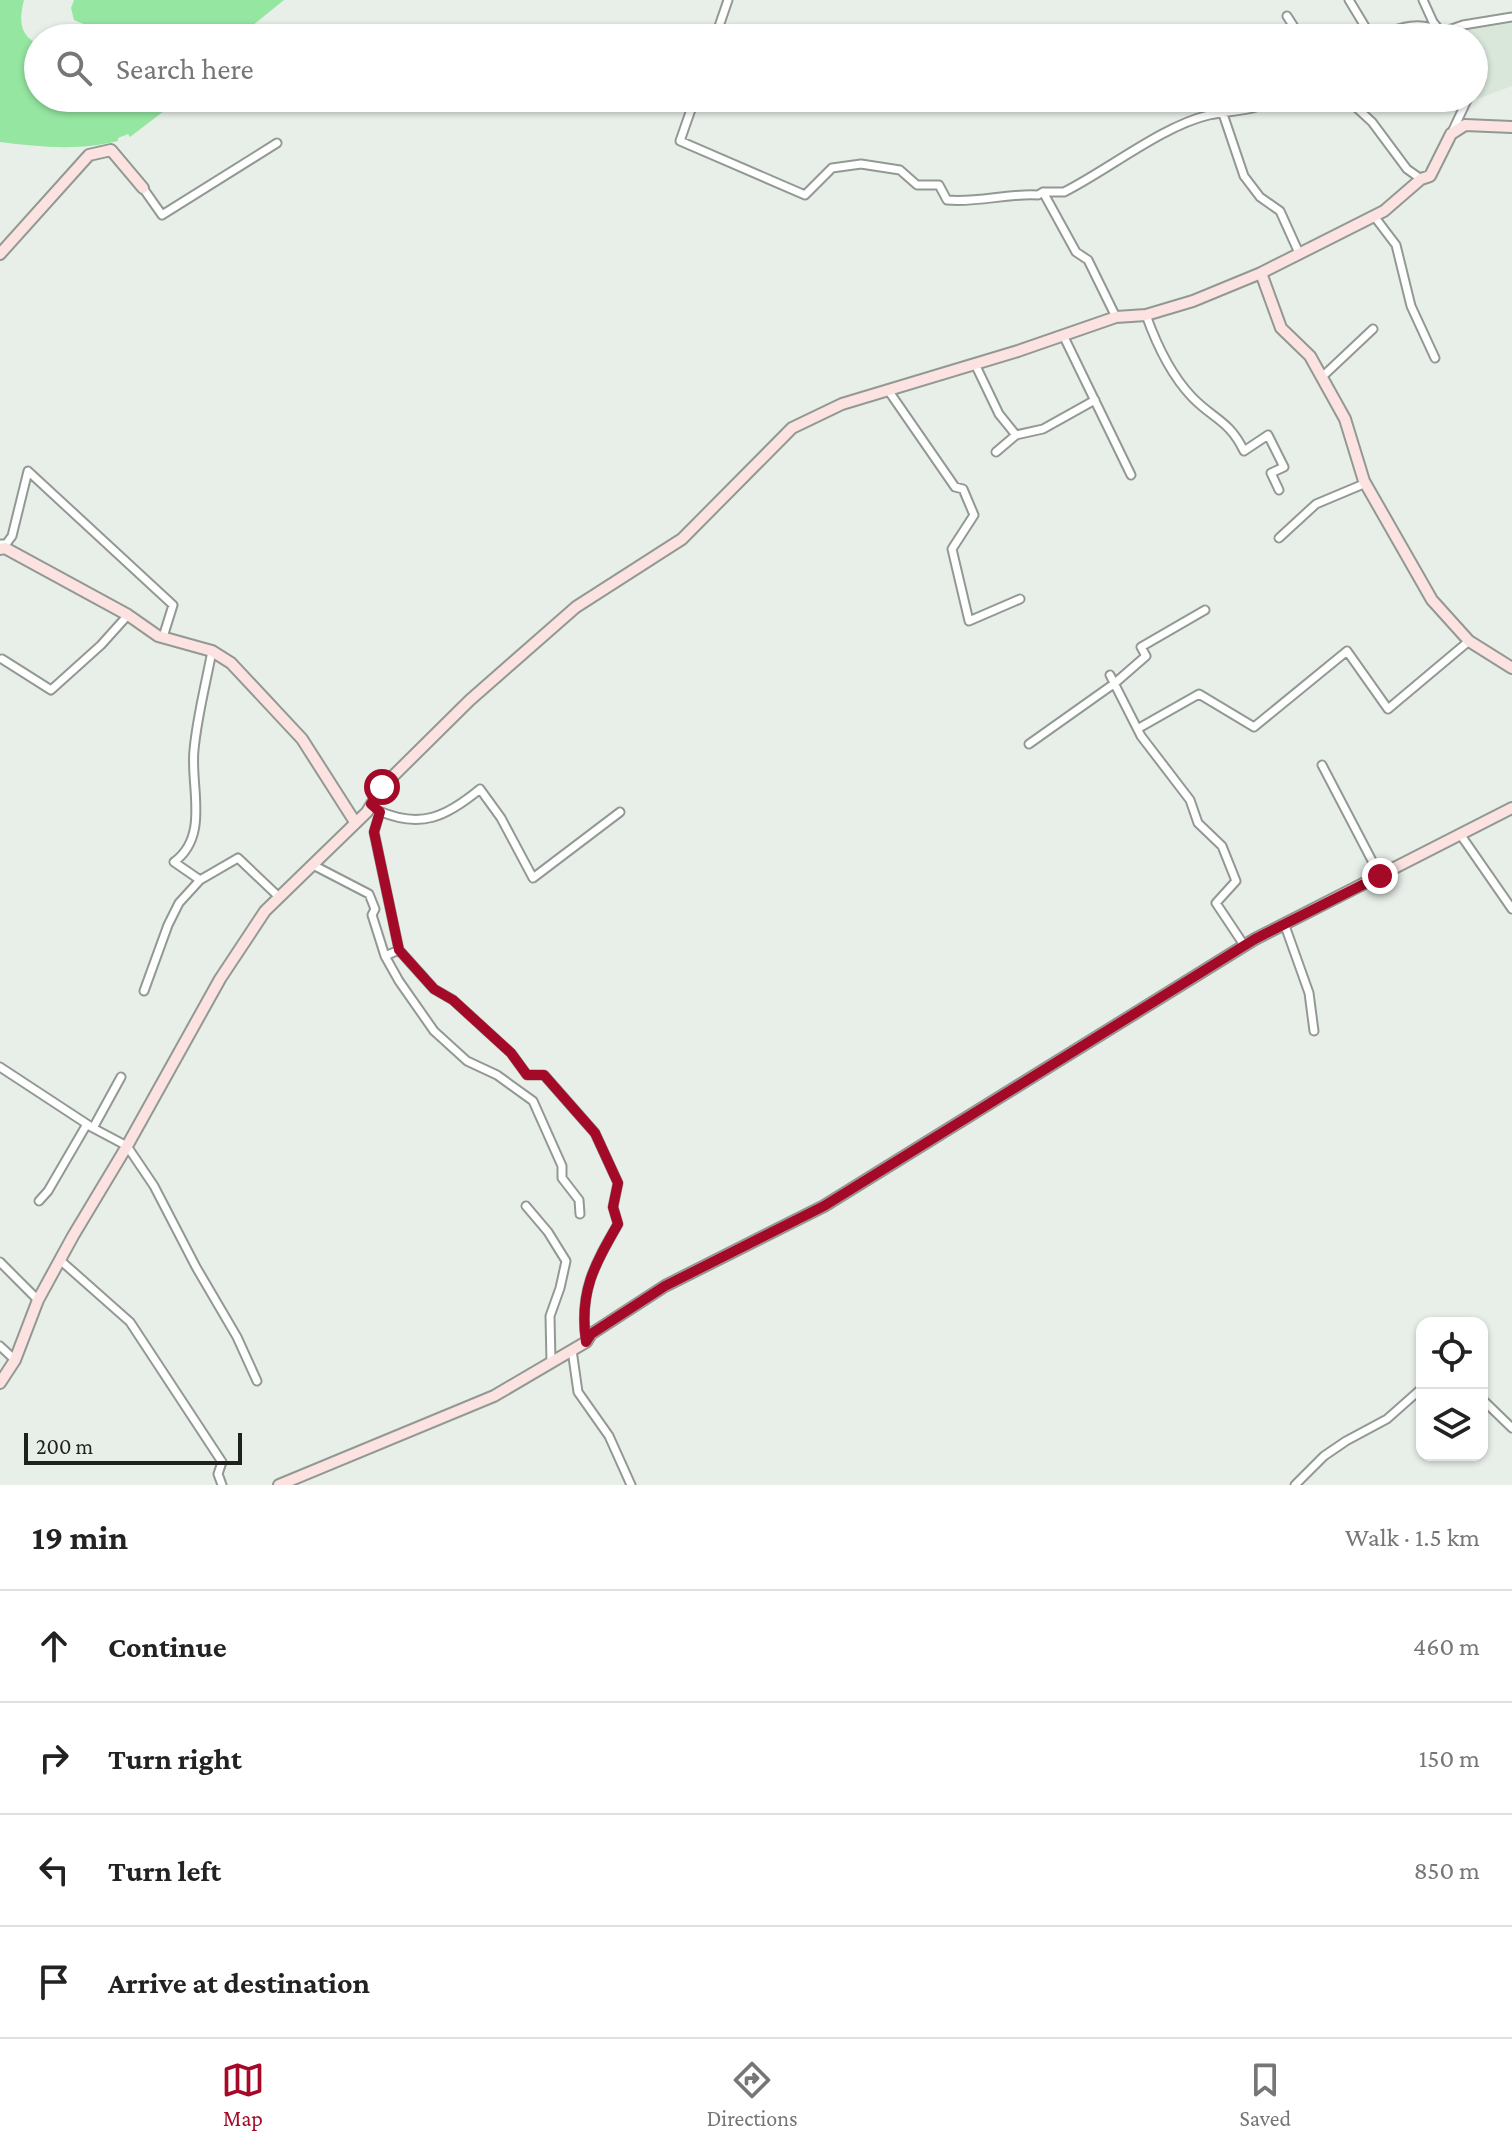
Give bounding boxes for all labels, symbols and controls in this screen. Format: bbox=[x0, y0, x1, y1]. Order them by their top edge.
search box bbox=[24, 24, 1488, 112]
icon: search bbox=[52, 46, 96, 90]
text: Search here bbox=[116, 52, 254, 85]
route start bbox=[364, 769, 400, 805]
route end bbox=[1362, 858, 1398, 894]
map controls bbox=[1416, 1317, 1488, 1461]
button: locate bbox=[1416, 1317, 1488, 1389]
button: layers bbox=[1416, 1389, 1488, 1461]
scale bar bbox=[24, 1429, 242, 1465]
text: 200 m bbox=[36, 1434, 93, 1459]
text: 19 min bbox=[32, 1519, 128, 1556]
text: Walk · 1.5 km bbox=[1345, 1523, 1480, 1552]
icon: ahead bbox=[32, 1624, 76, 1668]
text: Continue bbox=[108, 1630, 227, 1663]
text: 460 m bbox=[1413, 1632, 1480, 1661]
icon: right bbox=[32, 1736, 76, 1780]
text: Turn right bbox=[108, 1742, 242, 1775]
text: 150 m bbox=[1419, 1744, 1480, 1773]
icon: left bbox=[32, 1848, 76, 1892]
text: Turn left bbox=[108, 1854, 221, 1887]
text: 850 m bbox=[1414, 1856, 1480, 1885]
icon: arrive bbox=[32, 1960, 76, 2004]
text: Arrive at destination bbox=[108, 1966, 370, 1999]
tab: Map bbox=[221, 2058, 265, 2131]
tab: Directions bbox=[707, 2058, 798, 2131]
tab: Saved bbox=[1240, 2058, 1291, 2131]

